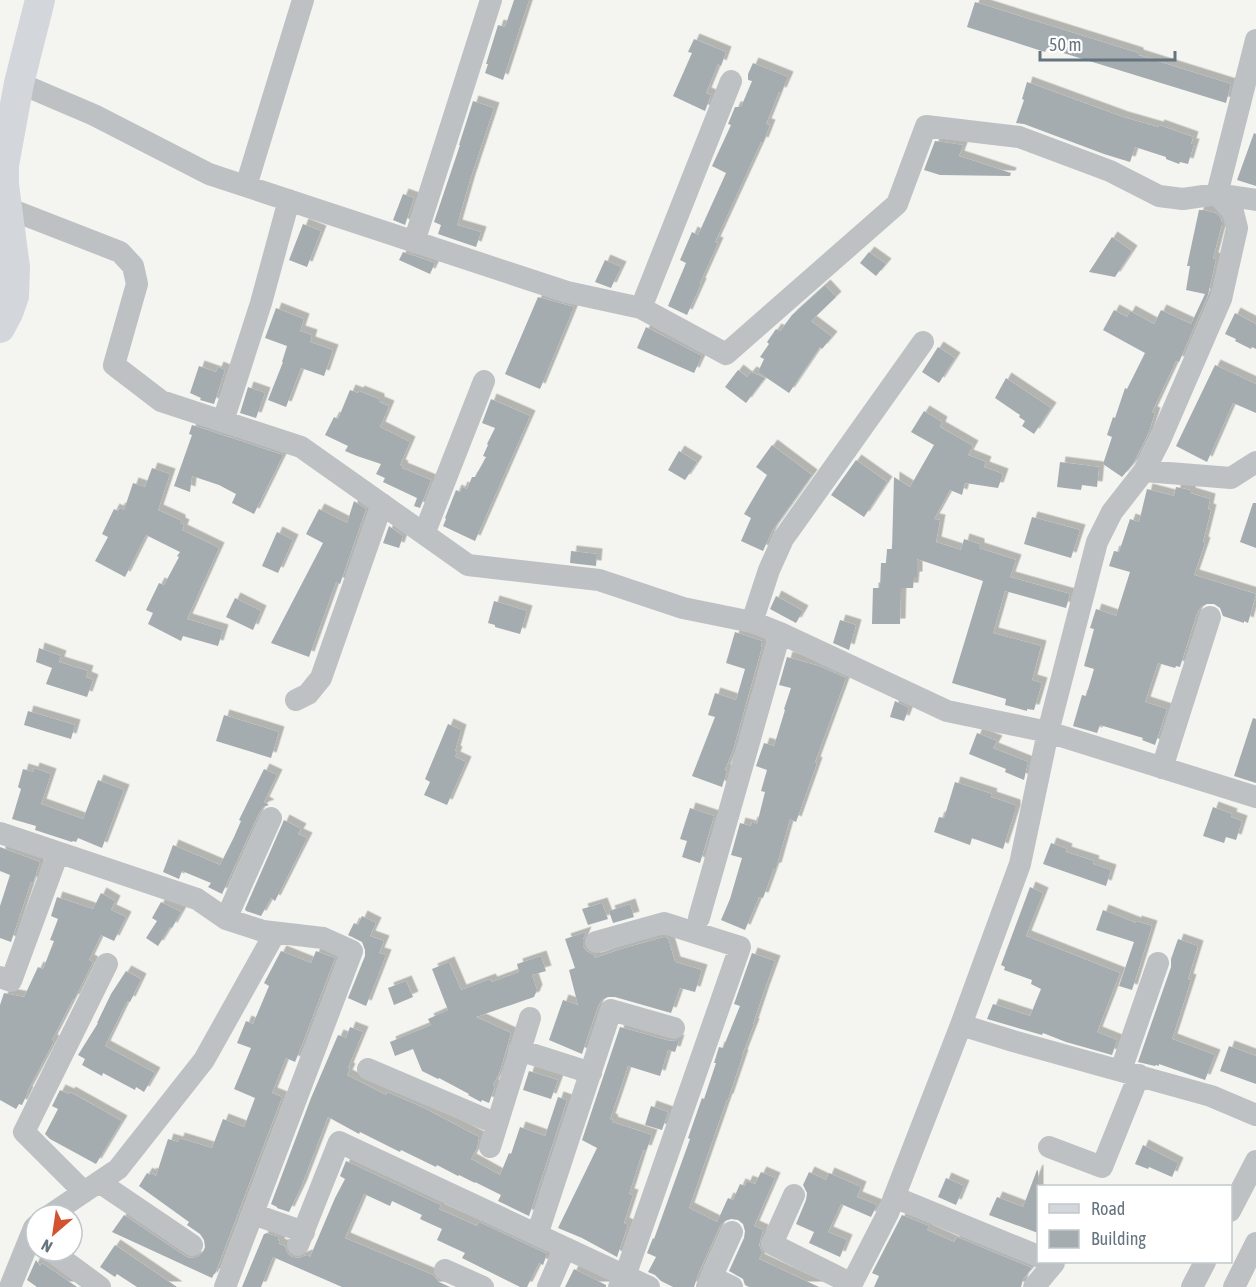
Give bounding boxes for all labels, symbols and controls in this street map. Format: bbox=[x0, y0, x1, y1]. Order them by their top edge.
scale bar bbox=[1040, 24, 1175, 62]
text: 50 m bbox=[1049, 34, 1081, 55]
legend bbox=[1037, 1185, 1232, 1263]
text: Road bbox=[1091, 1198, 1125, 1219]
north arrow bbox=[24, 1203, 84, 1263]
text: Building bbox=[1091, 1228, 1146, 1249]
text: N bbox=[38, 1236, 55, 1256]

